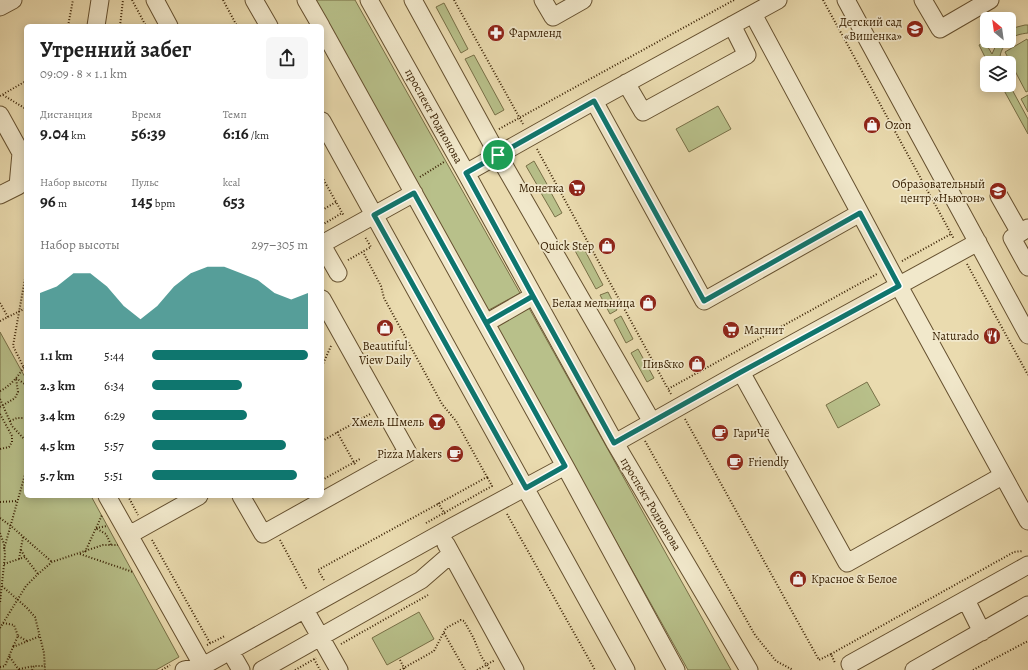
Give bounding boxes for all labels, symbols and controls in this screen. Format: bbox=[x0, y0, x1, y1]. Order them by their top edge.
north arrow bbox=[980, 12, 1016, 48]
map controls bbox=[980, 12, 1016, 92]
place label: Детский сад «Вишенка» bbox=[839, 14, 902, 44]
school or university icon: Детский сад «Вишенка» bbox=[905, 19, 925, 39]
pharmacy icon: Фармленд bbox=[486, 23, 506, 43]
place label: Фармленд bbox=[509, 25, 562, 41]
text: Утренний забег bbox=[40, 35, 191, 65]
button: share bbox=[266, 37, 308, 79]
button: layers bbox=[980, 56, 1016, 92]
text: 09:09 · 8 × 1.1 km bbox=[40, 65, 127, 82]
street label: проспект Родионова bbox=[401, 66, 467, 167]
text: Дистанция bbox=[40, 107, 92, 122]
text: Время bbox=[131, 107, 161, 122]
text: Темп bbox=[223, 107, 247, 122]
shop icon: Ozon bbox=[862, 115, 882, 135]
place label: Ozon bbox=[885, 117, 912, 133]
text: 9.04 bbox=[40, 122, 69, 145]
text: 56:39 bbox=[131, 122, 166, 145]
text: 6:16 bbox=[223, 122, 249, 145]
text: km bbox=[69, 128, 86, 143]
text: /km bbox=[249, 128, 269, 143]
pin bbox=[481, 138, 515, 172]
icon: arrive bbox=[487, 144, 509, 166]
text: Набор высоты bbox=[40, 175, 107, 190]
text: Пульс bbox=[131, 175, 159, 190]
text: kcal bbox=[223, 175, 240, 190]
place label: Образовательный центр «Ньютон» bbox=[892, 176, 985, 206]
supermarket icon: Монетка bbox=[567, 178, 587, 198]
place label: Монетка bbox=[519, 180, 564, 196]
school or university icon: Образовательный центр «Ньютон» bbox=[988, 181, 1008, 201]
text: 96 bbox=[40, 190, 56, 213]
text: 145 bbox=[131, 190, 153, 213]
text: 653 bbox=[223, 190, 245, 213]
text: m bbox=[56, 196, 67, 211]
text: bpm bbox=[153, 196, 175, 211]
text: Набор высоты bbox=[40, 236, 120, 253]
text: 297–305 m bbox=[251, 236, 308, 253]
shop icon: Quick Step bbox=[597, 236, 617, 256]
place label: Quick Step bbox=[540, 238, 594, 254]
shop icon: Белая мельница bbox=[638, 293, 658, 313]
place label: Белая мельница bbox=[552, 295, 635, 311]
shop icon: Beautiful View Daily bbox=[375, 318, 395, 338]
supermarket icon: Магнит bbox=[721, 320, 741, 340]
place label: Магнит bbox=[744, 322, 785, 338]
restaurant icon: Naturado bbox=[982, 326, 1002, 346]
place label: Naturado bbox=[932, 328, 979, 344]
place label: Beautiful View Daily bbox=[358, 338, 412, 368]
text: 1.1 km bbox=[40, 347, 73, 364]
text: 5:44 bbox=[104, 347, 124, 364]
shop icon: Пив&ко bbox=[687, 354, 707, 374]
place label: Пив&ко bbox=[642, 356, 684, 372]
text: 2.3 km bbox=[40, 377, 75, 394]
text: 6:34 bbox=[104, 377, 124, 394]
text: 3.4 km bbox=[40, 407, 75, 424]
text: 6:29 bbox=[104, 407, 125, 424]
bar icon: Хмель Шмель bbox=[427, 412, 447, 432]
place label: Хмель Шмель bbox=[352, 414, 425, 430]
cafe icon: ГариЧё bbox=[710, 423, 730, 443]
place label: ГариЧё bbox=[733, 425, 769, 441]
text: 4.5 km bbox=[40, 437, 75, 454]
text: 5:57 bbox=[104, 437, 124, 454]
cafe icon: Pizza Makers bbox=[445, 444, 465, 464]
place label: Pizza Makers bbox=[377, 446, 442, 462]
cafe icon: Friendly bbox=[725, 452, 745, 472]
street label: проспект Родионова bbox=[617, 454, 685, 554]
place label: Friendly bbox=[748, 454, 789, 470]
text: 5.7 km bbox=[40, 467, 75, 484]
text: 5:51 bbox=[104, 467, 123, 484]
shop icon: Красное & Белое bbox=[788, 569, 808, 589]
place label: Красное & Белое bbox=[811, 571, 897, 587]

